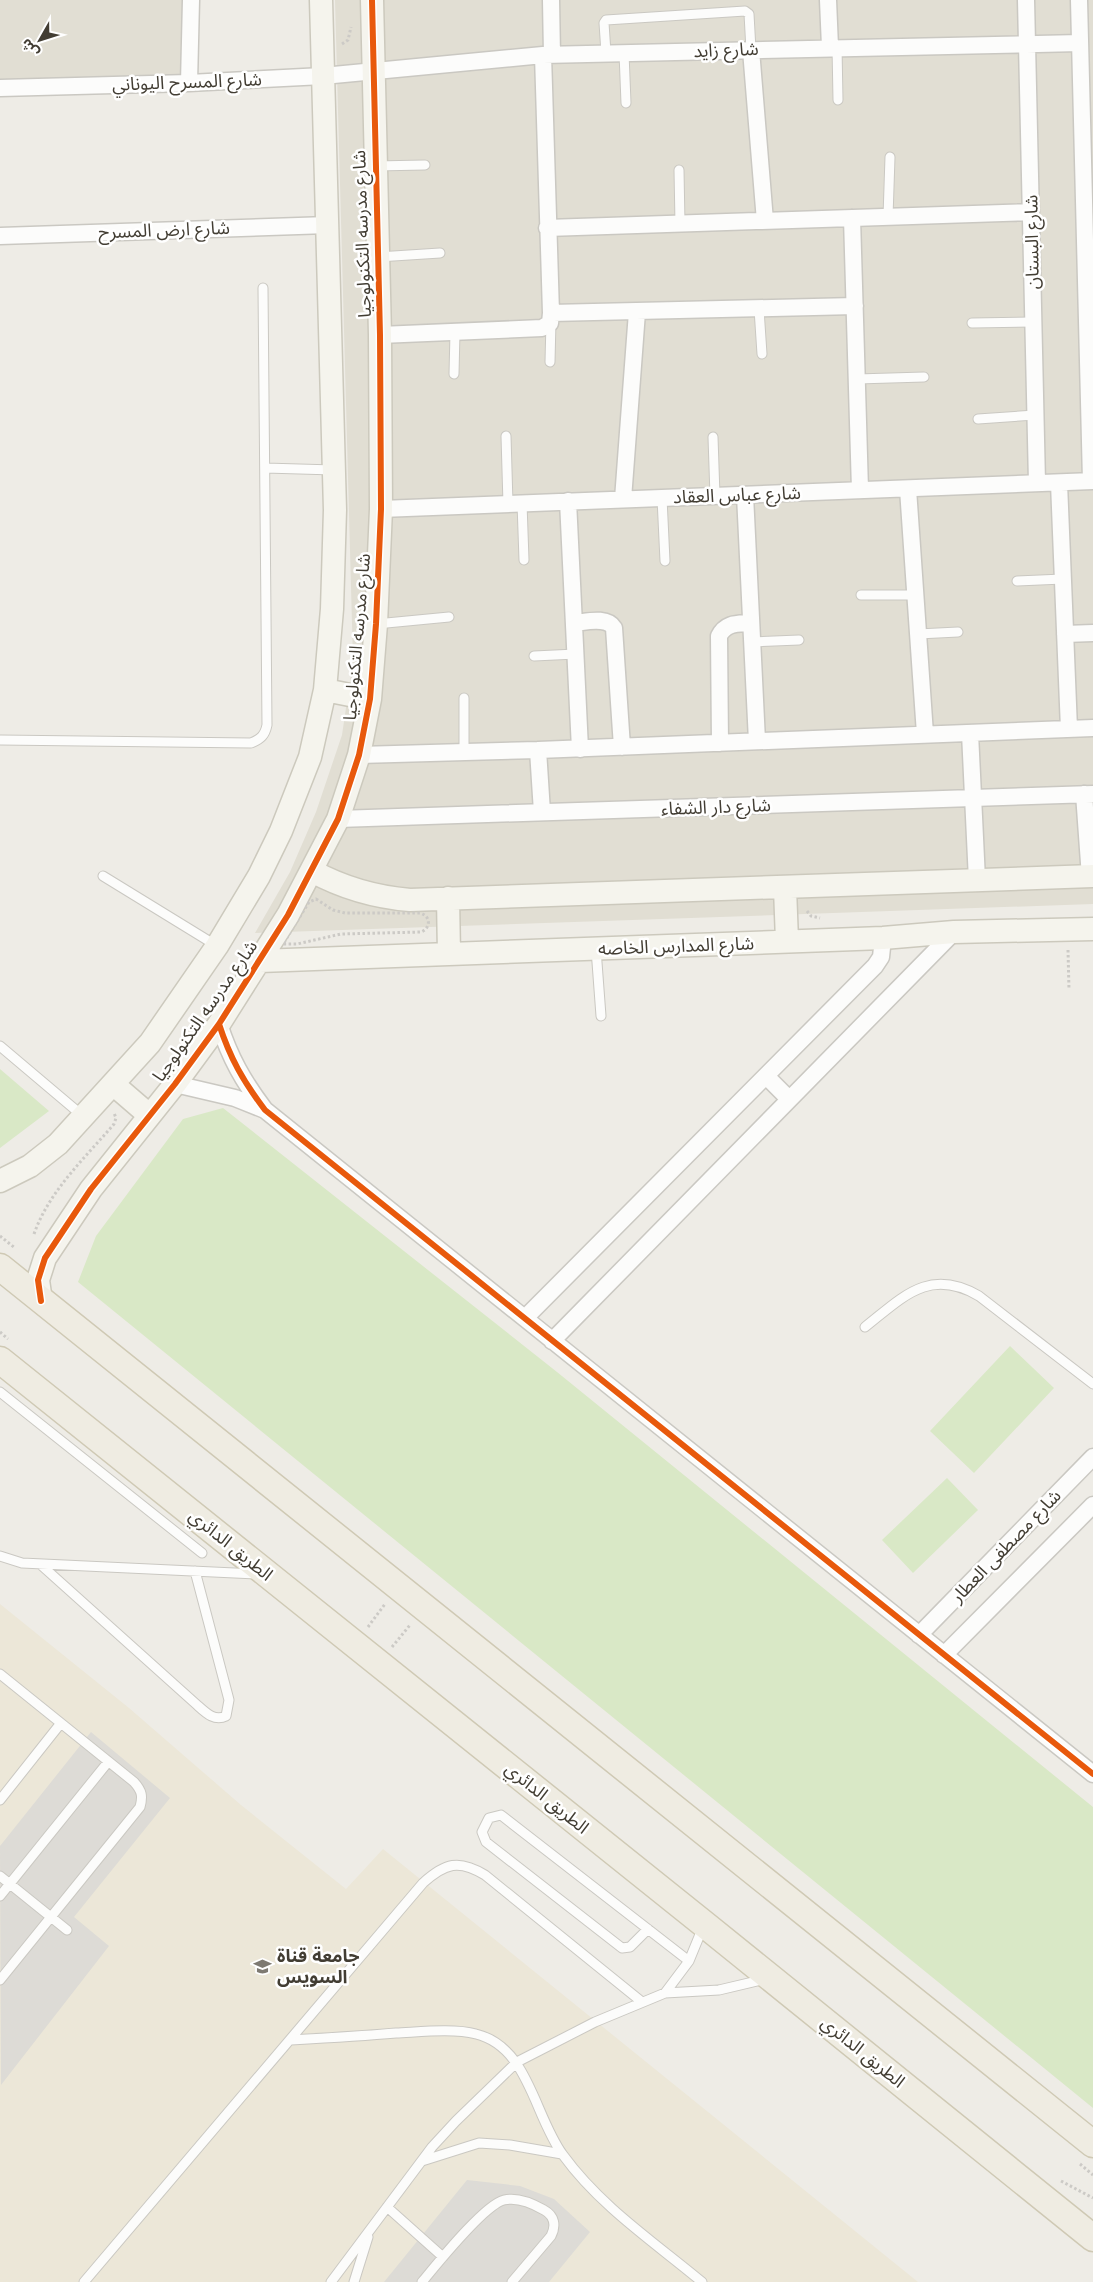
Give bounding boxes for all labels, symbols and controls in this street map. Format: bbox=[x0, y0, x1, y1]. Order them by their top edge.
north arrow bbox=[15, 15, 65, 65]
text: ش bbox=[17, 35, 43, 61]
street label: شارع زايد bbox=[693, 37, 759, 65]
street label: شارع المسرح اليوناني bbox=[112, 67, 263, 99]
street label: شارع مدرسه التكنولوجيا bbox=[347, 150, 379, 318]
street label: شارع البستان bbox=[1019, 195, 1047, 289]
street label: شارع ارض المسرح bbox=[98, 216, 230, 246]
street label: شارع عباس العقاد bbox=[673, 481, 801, 511]
street label: شارع مدرسه التكنولوجيا bbox=[338, 552, 378, 722]
street label: شارع دار الشفاء bbox=[661, 793, 771, 823]
street label: شارع المدارس الخاصه bbox=[598, 931, 755, 963]
street label: شارع مدرسه التكنولوجيا bbox=[147, 935, 265, 1088]
street label: شارع مصطفى العطار bbox=[945, 1484, 1068, 1610]
street label: الطريق الدائري bbox=[183, 1504, 278, 1587]
street label: الطريق الدائري bbox=[499, 1757, 594, 1840]
place label: جامعة قناة السويس bbox=[277, 1944, 360, 1988]
school or university icon: جامعة قناة السويس bbox=[253, 1956, 273, 1976]
street label: الطريق الدائري bbox=[815, 2011, 910, 2094]

